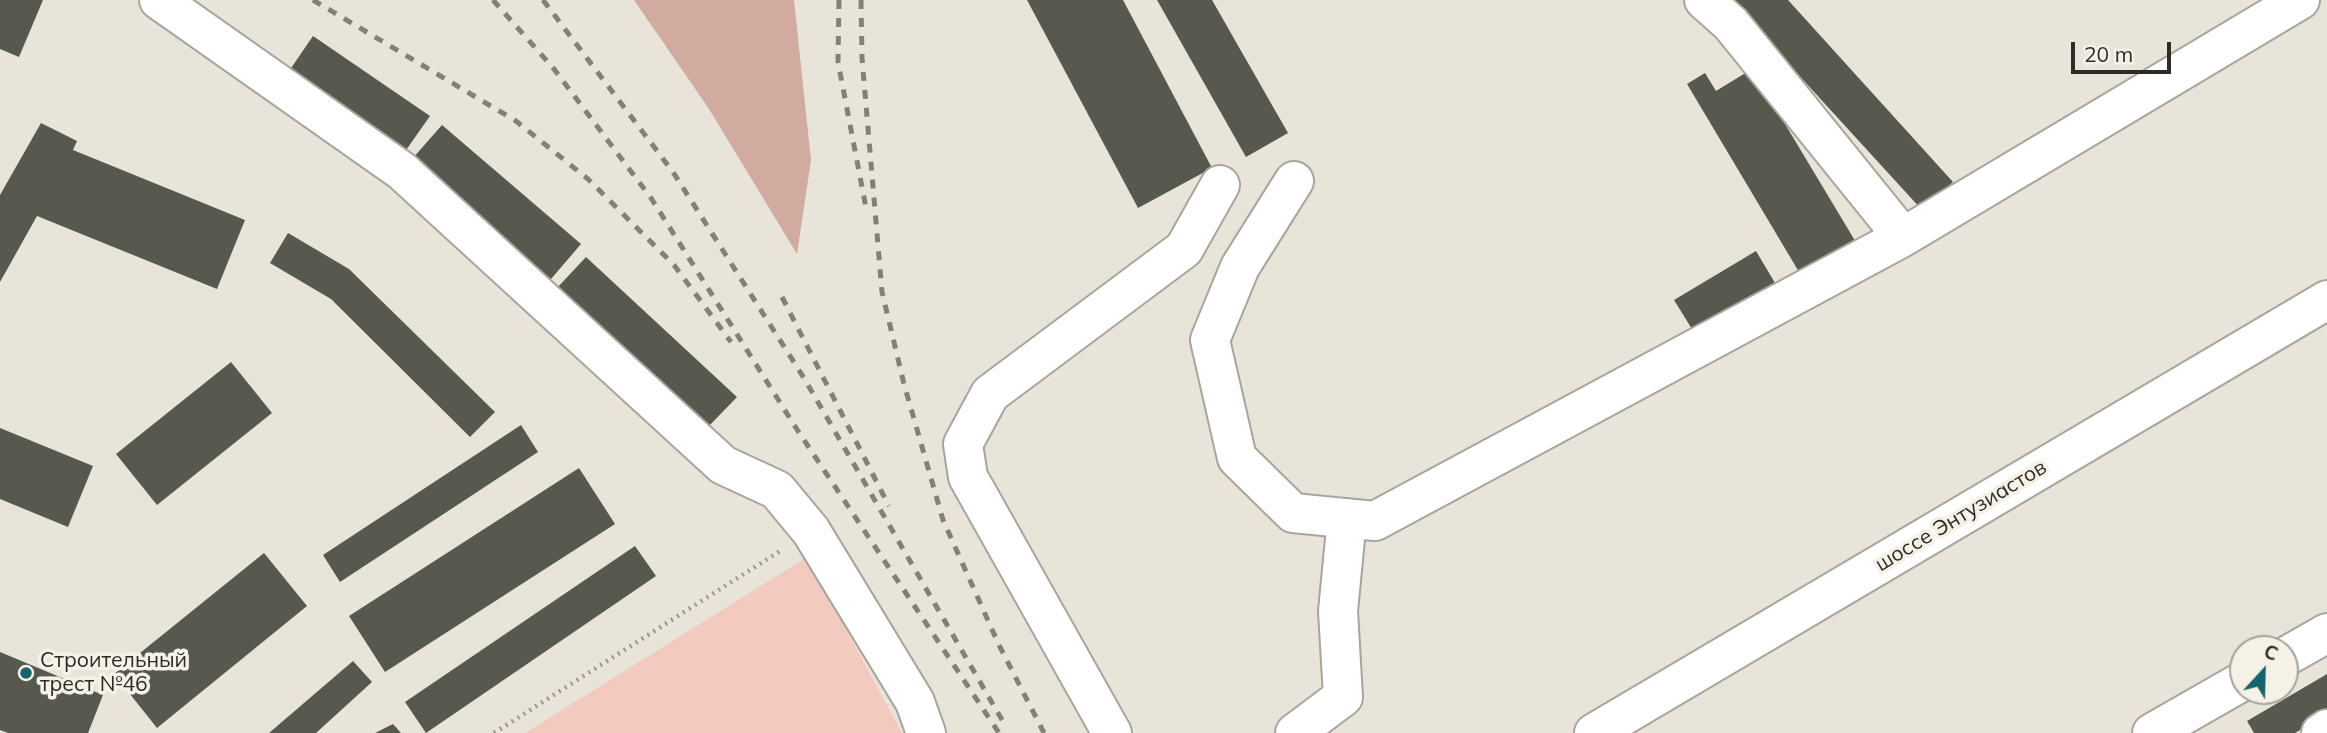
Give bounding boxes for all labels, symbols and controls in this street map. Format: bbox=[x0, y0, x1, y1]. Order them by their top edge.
scale bar bbox=[2075, 28, 2175, 72]
text: 20 m bbox=[2084, 41, 2133, 67]
street label: шоссе Энтузиастов bbox=[1871, 455, 2051, 577]
north arrow bbox=[2229, 635, 2299, 705]
text: С bbox=[2261, 639, 2282, 666]
place label: Строительный трест №46 bbox=[40, 648, 187, 698]
marker: Строительный трест №46 bbox=[18, 665, 34, 681]

